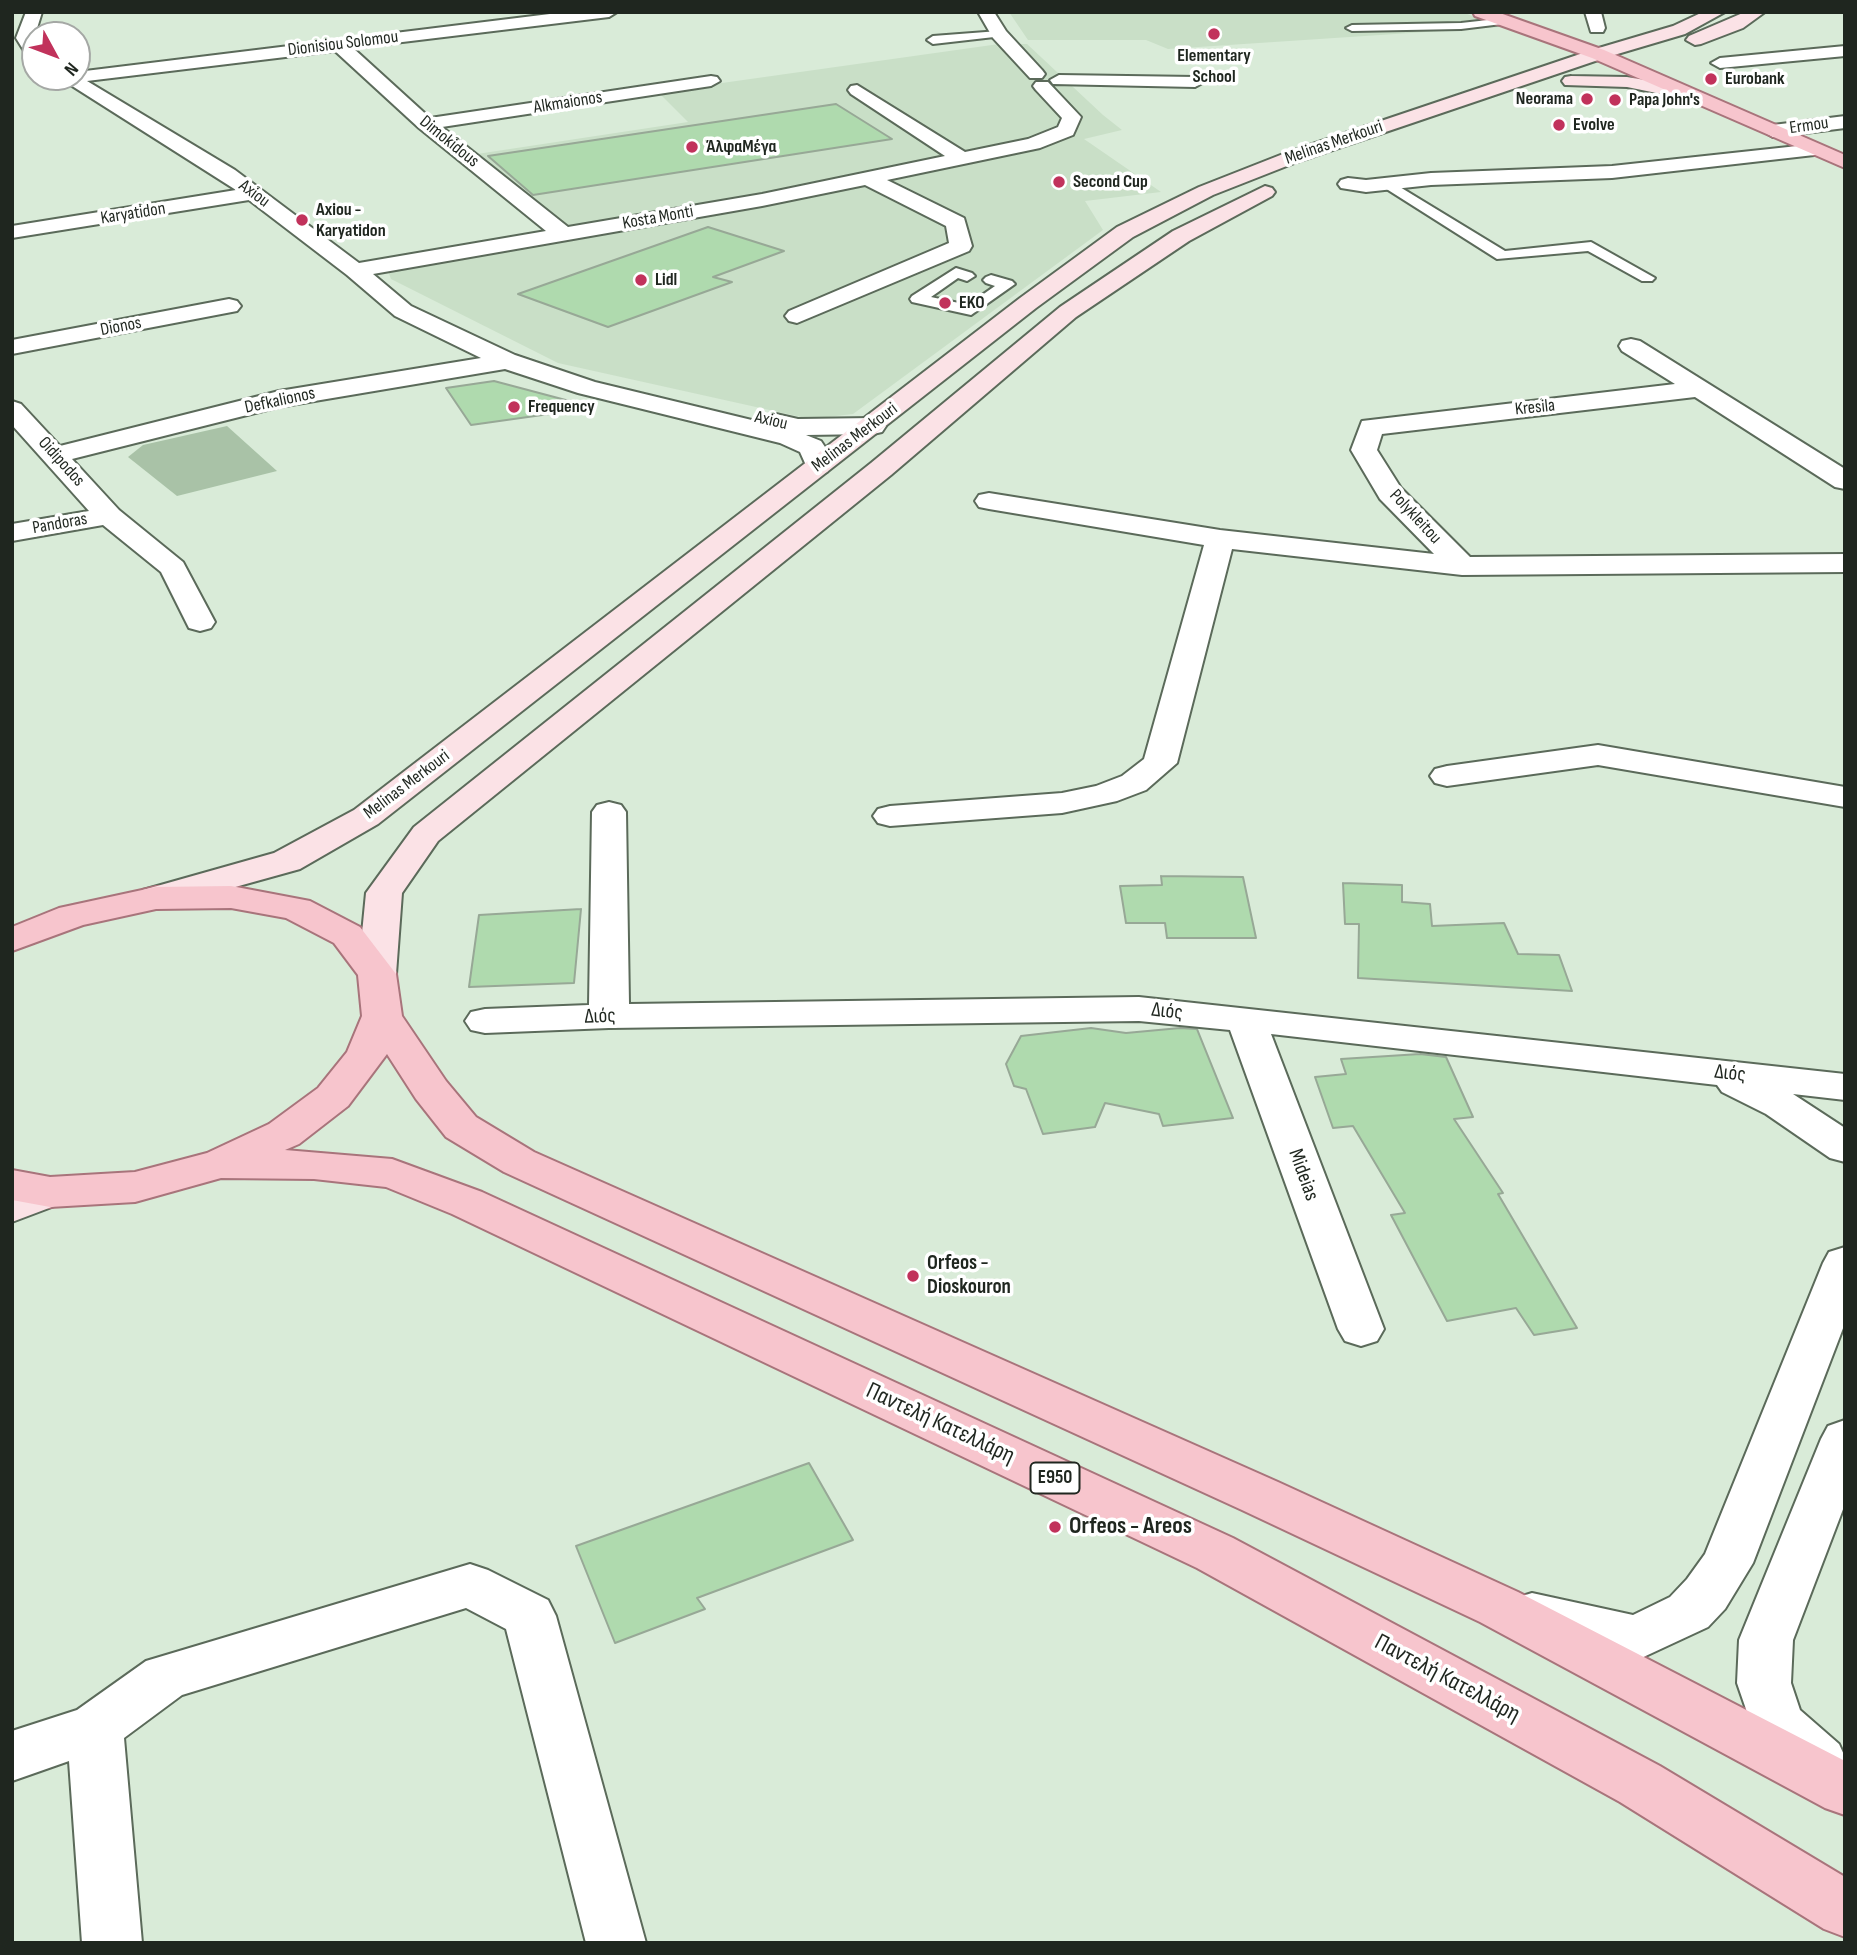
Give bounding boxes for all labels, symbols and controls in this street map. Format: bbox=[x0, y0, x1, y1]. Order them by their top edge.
north arrow bbox=[21, 21, 91, 91]
marker: Elementary School bbox=[1206, 26, 1222, 42]
street label: Dionisiou Solomou bbox=[287, 27, 399, 61]
place label: Elementary School bbox=[1177, 45, 1251, 88]
text: N bbox=[59, 57, 83, 80]
place label: Eurobank bbox=[1725, 68, 1785, 90]
marker: Eurobank bbox=[1703, 71, 1719, 87]
street label: Alkmaionos bbox=[532, 87, 604, 119]
place label: Neorama bbox=[1516, 88, 1573, 110]
place label: Papa John's bbox=[1629, 89, 1700, 111]
marker: Neorama bbox=[1579, 91, 1595, 107]
marker: Papa John's bbox=[1607, 92, 1623, 108]
street label: Dimokidous bbox=[415, 111, 483, 173]
street label: Ermou bbox=[1788, 113, 1830, 139]
place label: Evolve bbox=[1573, 114, 1615, 136]
street label: Melinas Merkouri bbox=[1282, 116, 1386, 170]
marker: Evolve bbox=[1551, 117, 1567, 133]
place label: ΆλφαΜέγα bbox=[706, 136, 776, 158]
marker: ΆλφαΜέγα bbox=[684, 139, 700, 155]
place label: Second Cup bbox=[1073, 171, 1148, 193]
marker: Second Cup bbox=[1051, 174, 1067, 190]
street label: Axiou bbox=[234, 175, 274, 213]
street label: Karyatidon bbox=[99, 198, 167, 230]
place label: Axiou - Karyatidon bbox=[316, 199, 386, 242]
street label: Kosta Monti bbox=[621, 201, 695, 235]
marker: Axiou - Karyatidon bbox=[294, 212, 310, 228]
place label: Lidl bbox=[655, 269, 677, 291]
marker: Lidl bbox=[633, 272, 649, 288]
place label: EKO bbox=[959, 292, 985, 314]
marker: EKO bbox=[937, 295, 953, 311]
street label: Dionos bbox=[99, 312, 143, 342]
street label: Defkalionos bbox=[243, 383, 317, 419]
street label: Kresila bbox=[1514, 395, 1556, 421]
place label: Frequency bbox=[528, 396, 595, 418]
marker: Frequency bbox=[506, 399, 522, 415]
street label: Melinas Merkouri bbox=[808, 399, 902, 477]
street label: Axiou bbox=[752, 407, 790, 435]
street label: Oidipodos bbox=[33, 433, 89, 491]
street label: Polykleitou bbox=[1384, 485, 1446, 549]
street label: Pandoras bbox=[31, 509, 89, 539]
street label: Melinas Merkouri bbox=[360, 746, 454, 824]
street label: Διός bbox=[1150, 998, 1184, 1026]
street label: Διός bbox=[584, 1004, 616, 1030]
street label: Διός bbox=[1713, 1060, 1747, 1088]
street label: Mideias bbox=[1282, 1146, 1324, 1204]
place label: Orfeos - Dioskouron bbox=[927, 1251, 1011, 1301]
marker: Orfeos - Dioskouron bbox=[905, 1268, 921, 1284]
street label: Παντελή Κατελλάρη bbox=[861, 1377, 1019, 1471]
road number: E950 bbox=[1030, 1462, 1080, 1494]
place label: Orfeos - Areos bbox=[1069, 1513, 1192, 1541]
marker: Orfeos - Areos bbox=[1047, 1519, 1063, 1535]
street label: Παντελή Κατελλάρη bbox=[1369, 1629, 1525, 1729]

